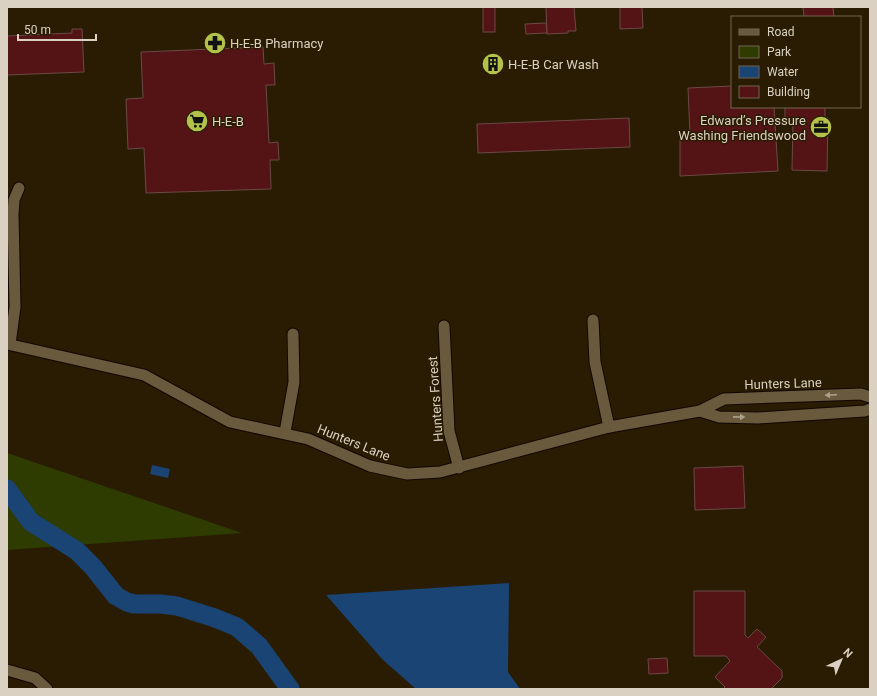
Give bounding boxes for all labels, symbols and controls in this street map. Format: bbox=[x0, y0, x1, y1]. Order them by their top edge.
scale bar bbox=[18, 16, 96, 42]
legend bbox=[731, 16, 861, 108]
text: 50 m bbox=[24, 23, 51, 37]
text: Road bbox=[767, 25, 795, 39]
pharmacy icon: H-E-B Pharmacy bbox=[202, 30, 228, 56]
place label: H-E-B Pharmacy bbox=[230, 36, 323, 51]
text: Park bbox=[767, 45, 792, 59]
building icon: H-E-B Car Wash bbox=[480, 51, 506, 77]
place label: H-E-B Car Wash bbox=[508, 57, 599, 72]
text: Water bbox=[767, 65, 798, 79]
text: Building bbox=[767, 85, 810, 99]
supermarket icon: H-E-B bbox=[184, 108, 210, 134]
place label: Edward’s Pressure Washing Friendswood bbox=[678, 113, 806, 143]
place label: H-E-B bbox=[212, 114, 244, 129]
office icon: Edward’s Pressure Washing Friendswood bbox=[808, 114, 834, 140]
street label: Hunters Forest bbox=[425, 356, 446, 442]
street label: Hunters Lane bbox=[744, 375, 822, 392]
one-way arrow bbox=[825, 392, 837, 399]
one-way arrow bbox=[733, 414, 746, 420]
street label: Hunters Lane bbox=[315, 421, 393, 464]
north arrow bbox=[821, 640, 861, 680]
text: N bbox=[840, 646, 855, 661]

